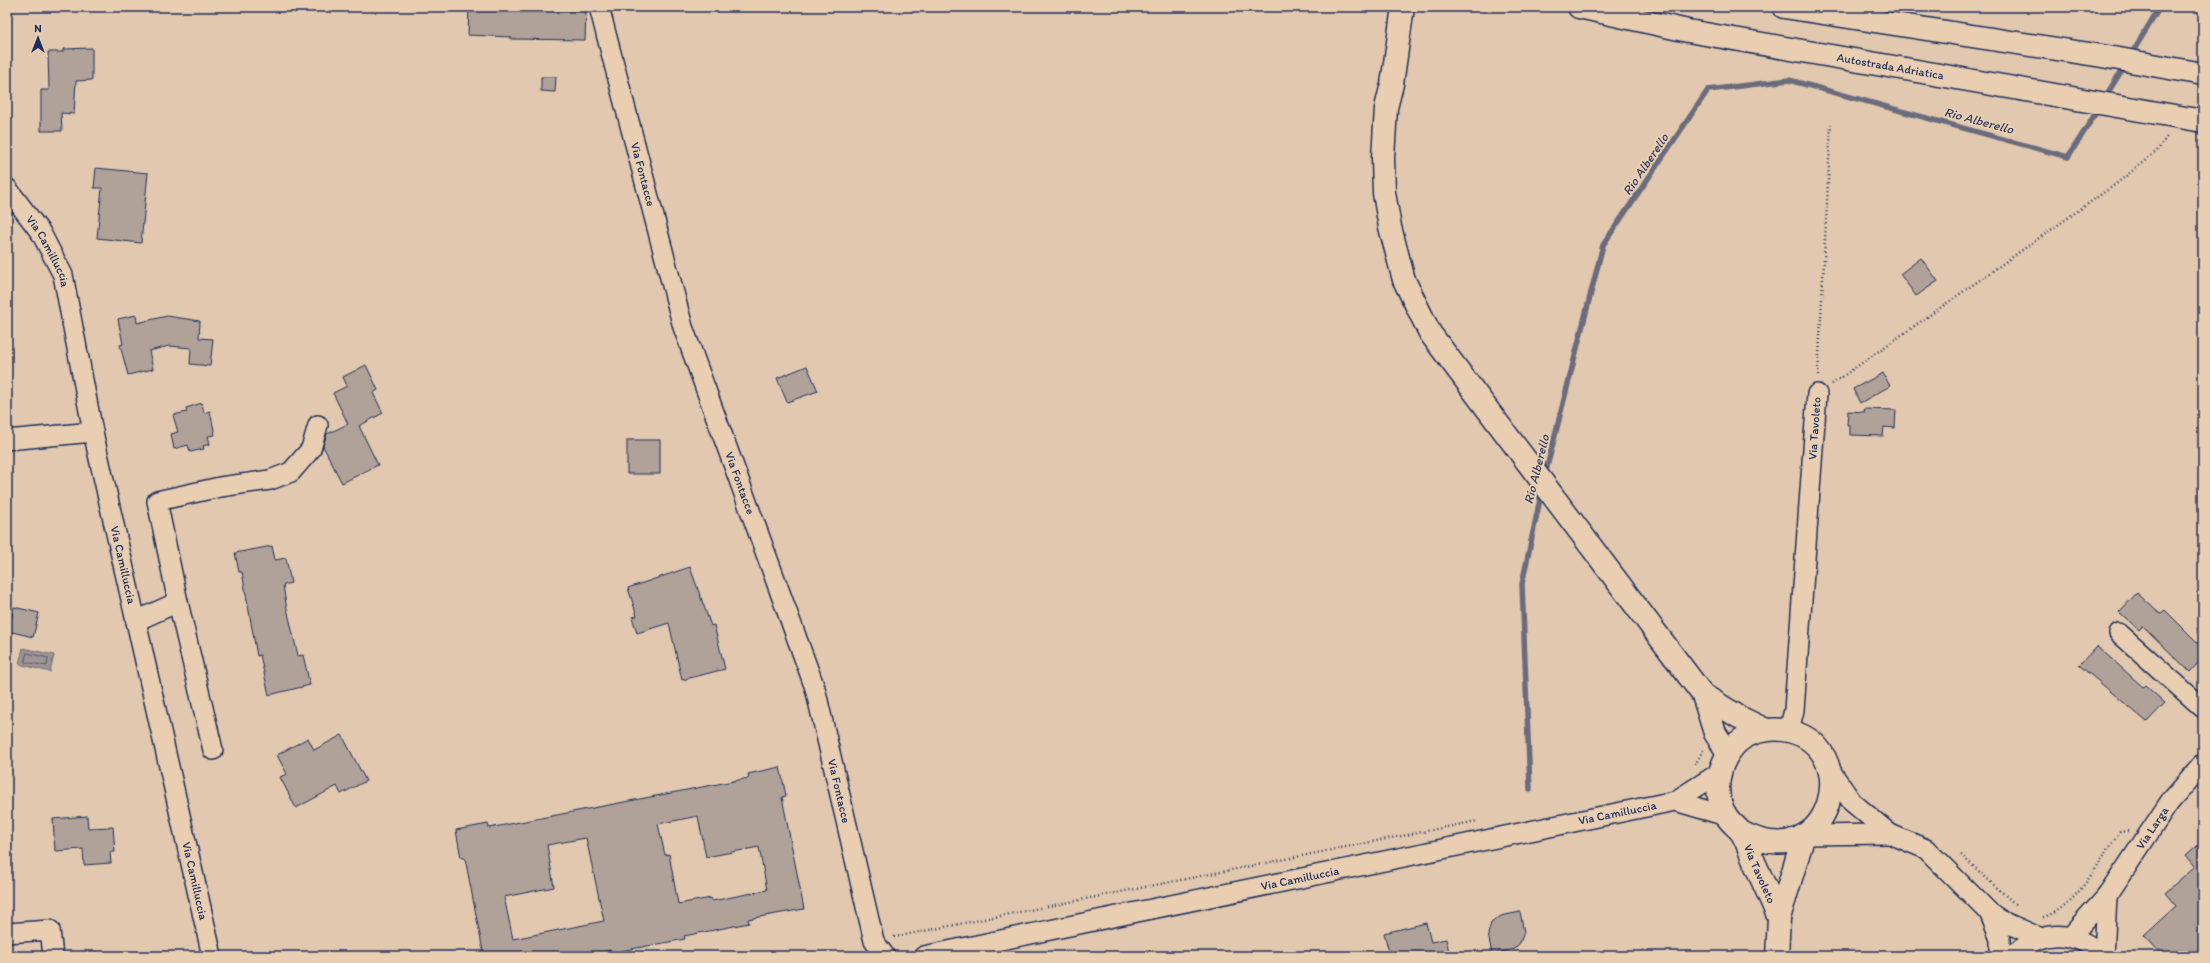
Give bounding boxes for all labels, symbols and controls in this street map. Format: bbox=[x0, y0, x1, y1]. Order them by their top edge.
north arrow bbox=[18, 18, 58, 58]
text: N bbox=[34, 22, 42, 35]
street label: Autostrada Adriatica bbox=[1836, 50, 1945, 83]
water label: Rio Alberello bbox=[1943, 104, 2016, 137]
water label: Rio Alberello bbox=[1619, 130, 1672, 198]
street label: Via Fontacce bbox=[628, 141, 658, 208]
street label: Via Camilluccia bbox=[23, 213, 72, 289]
street label: Via Tavoleto bbox=[1805, 396, 1824, 460]
water label: Rio Alberello bbox=[1521, 432, 1552, 505]
street label: Via Fontacce bbox=[722, 450, 758, 517]
street label: Via Camilluccia bbox=[108, 525, 139, 606]
street label: Via Fontacce bbox=[825, 757, 853, 825]
street label: Via Camilluccia bbox=[1577, 798, 1659, 828]
street label: Via Larga bbox=[2133, 803, 2172, 852]
street label: Via Camilluccia bbox=[179, 841, 211, 922]
street label: Via Tavoleto bbox=[1741, 842, 1779, 906]
street label: Via Camilluccia bbox=[1260, 863, 1341, 893]

